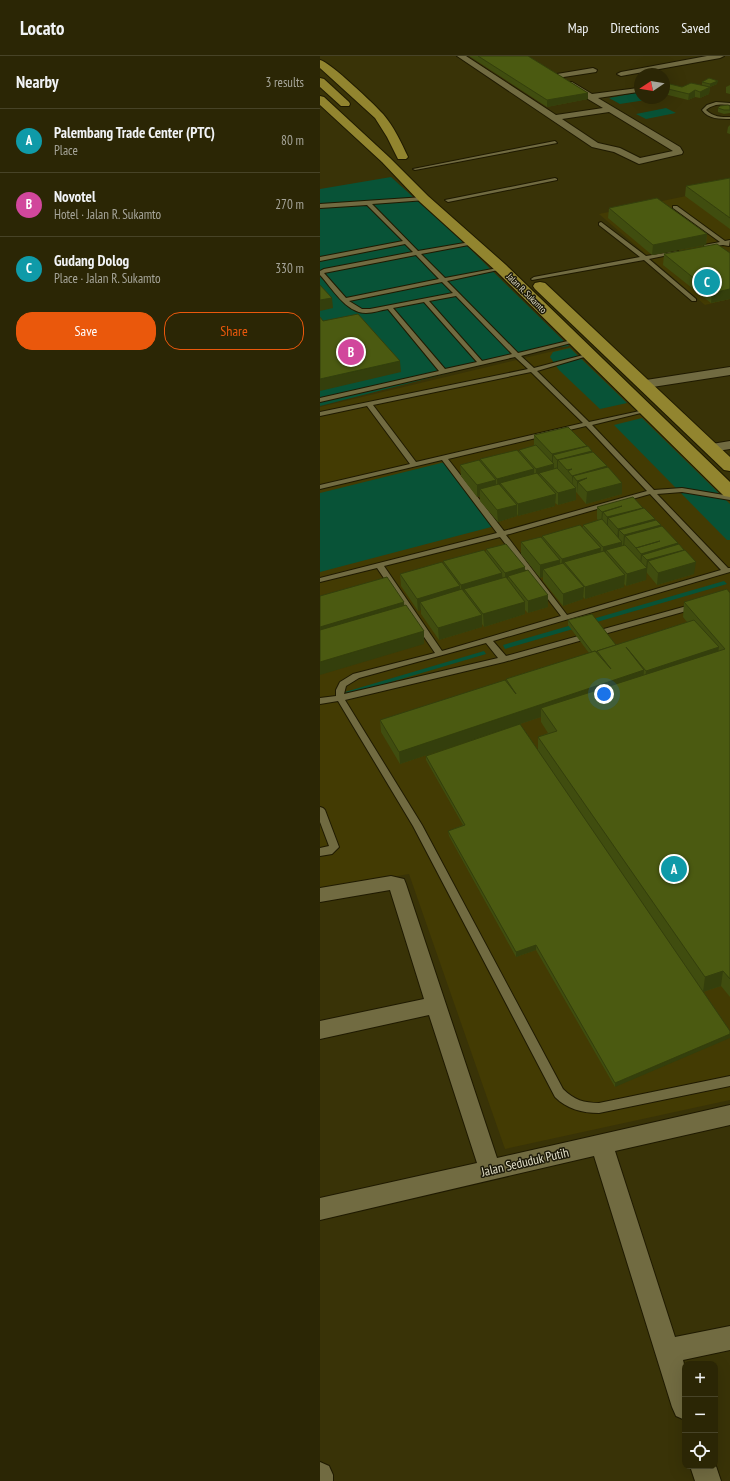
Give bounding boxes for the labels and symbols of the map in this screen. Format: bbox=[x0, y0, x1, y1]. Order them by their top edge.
north arrow bbox=[634, 68, 670, 104]
pin: C bbox=[694, 267, 720, 297]
street label: Jalan R. Sukamto bbox=[504, 270, 549, 315]
pin: B bbox=[338, 337, 364, 367]
your location bbox=[594, 684, 614, 704]
pin: A bbox=[661, 854, 687, 884]
street label: Jalan Seduduk Putih bbox=[479, 1144, 571, 1181]

